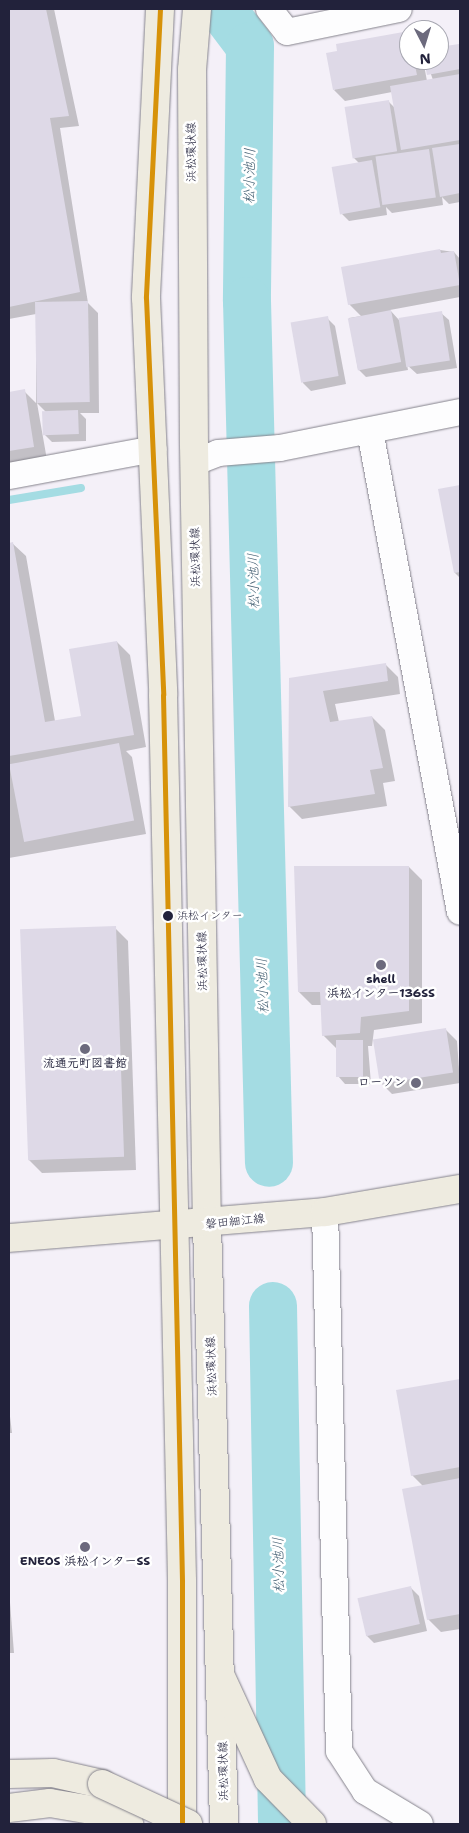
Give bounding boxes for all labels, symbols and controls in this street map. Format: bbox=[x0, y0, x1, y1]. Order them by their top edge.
north arrow bbox=[399, 20, 449, 70]
text: N bbox=[419, 49, 432, 68]
street label: 浜松環状線 bbox=[185, 122, 199, 182]
water label: 松小池川 bbox=[240, 148, 258, 204]
street label: 浜松環状線 bbox=[188, 527, 204, 587]
water label: 松小池川 bbox=[244, 553, 262, 609]
place label: 浜松インター bbox=[177, 909, 243, 923]
marker: 浜松インター bbox=[163, 911, 173, 921]
street label: 浜松環状線 bbox=[195, 931, 211, 991]
water label: 松小池川 bbox=[253, 958, 271, 1014]
marker: shell 浜松インター136SS bbox=[375, 959, 387, 971]
place label: shell 浜松インター136SS bbox=[327, 973, 435, 1001]
marker: 流通元町図書館 bbox=[79, 1043, 91, 1055]
place label: 流通元町図書館 bbox=[43, 1057, 127, 1071]
place label: ローソン bbox=[358, 1076, 406, 1090]
marker: ローソン bbox=[410, 1077, 422, 1089]
street label: 磐田細江線 bbox=[204, 1212, 266, 1232]
street label: 浜松環状線 bbox=[204, 1336, 220, 1396]
water label: 松小池川 bbox=[269, 1537, 287, 1593]
marker: ENEOS 浜松インターSS bbox=[79, 1541, 91, 1553]
place label: ENEOS 浜松インターSS bbox=[20, 1555, 150, 1569]
street label: 浜松環状線 bbox=[216, 1741, 232, 1801]

